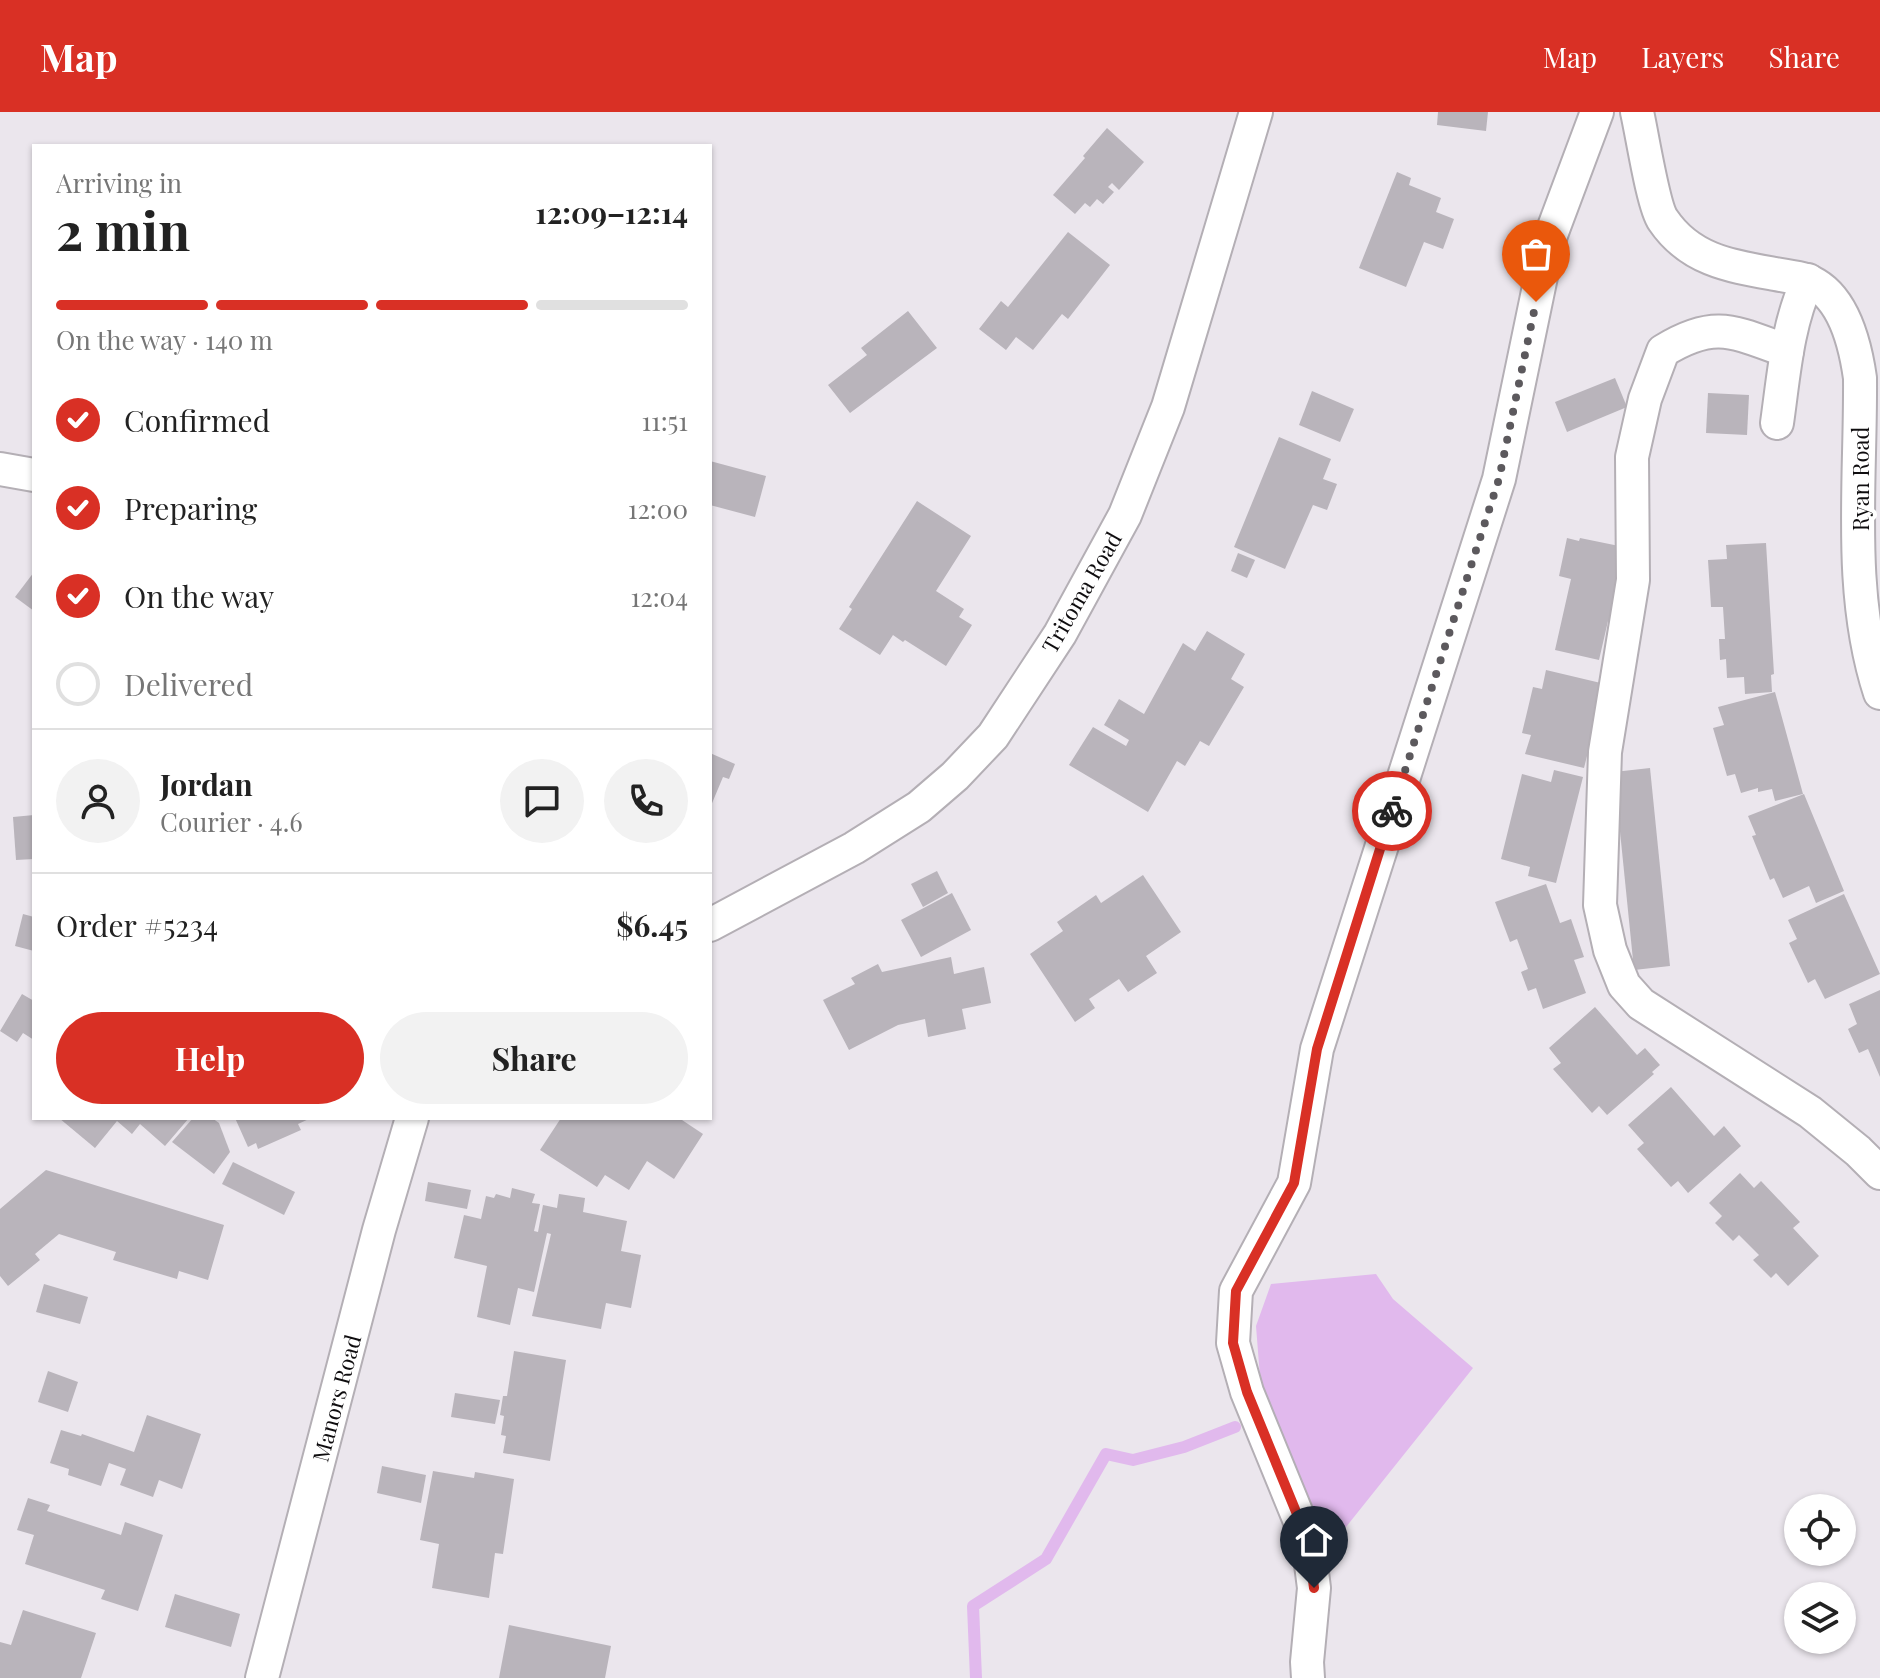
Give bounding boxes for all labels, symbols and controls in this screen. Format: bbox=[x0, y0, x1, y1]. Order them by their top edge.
text: Map bbox=[40, 31, 117, 82]
text: Map bbox=[1543, 38, 1597, 75]
text: Layers bbox=[1641, 38, 1724, 75]
text: Share bbox=[1768, 38, 1840, 75]
text: Arriving in bbox=[56, 165, 182, 200]
text: 12:09–12:14 bbox=[535, 192, 688, 232]
text: 2 min bbox=[56, 195, 190, 264]
pin bbox=[1502, 220, 1570, 302]
icon: bag bbox=[1514, 232, 1558, 276]
text: On the way · 140 m bbox=[56, 322, 273, 357]
icon: check bbox=[56, 398, 100, 442]
text: Confirmed bbox=[124, 400, 270, 440]
text: 11:51 bbox=[641, 403, 688, 438]
street label: Ryan Road bbox=[1845, 427, 1875, 531]
icon: check bbox=[56, 486, 100, 530]
text: Preparing bbox=[124, 488, 257, 528]
text: 12:00 bbox=[628, 491, 688, 526]
street label: Tritoma Road bbox=[1034, 526, 1128, 658]
icon: check bbox=[56, 574, 100, 618]
text: On the way bbox=[124, 576, 274, 616]
text: 12:04 bbox=[631, 579, 688, 614]
text: Delivered bbox=[124, 664, 253, 704]
button: person bbox=[56, 759, 140, 843]
button: chat bbox=[500, 759, 584, 843]
button: phone bbox=[604, 759, 688, 843]
text: Jordan bbox=[160, 764, 253, 804]
courier bbox=[1352, 771, 1432, 851]
icon: bike bbox=[1370, 789, 1414, 833]
text: Courier · 4.6 bbox=[160, 804, 303, 839]
text: Order #5234 bbox=[56, 905, 218, 945]
text: $6.45 bbox=[616, 905, 688, 945]
button: Help bbox=[56, 1012, 364, 1104]
button: Share bbox=[380, 1012, 688, 1104]
street label: Manors Road bbox=[305, 1331, 367, 1465]
map controls bbox=[1784, 1494, 1856, 1654]
button: locate bbox=[1784, 1494, 1856, 1566]
pin bbox=[1280, 1506, 1348, 1588]
icon: home bbox=[1292, 1518, 1336, 1562]
button: layers bbox=[1784, 1582, 1856, 1654]

